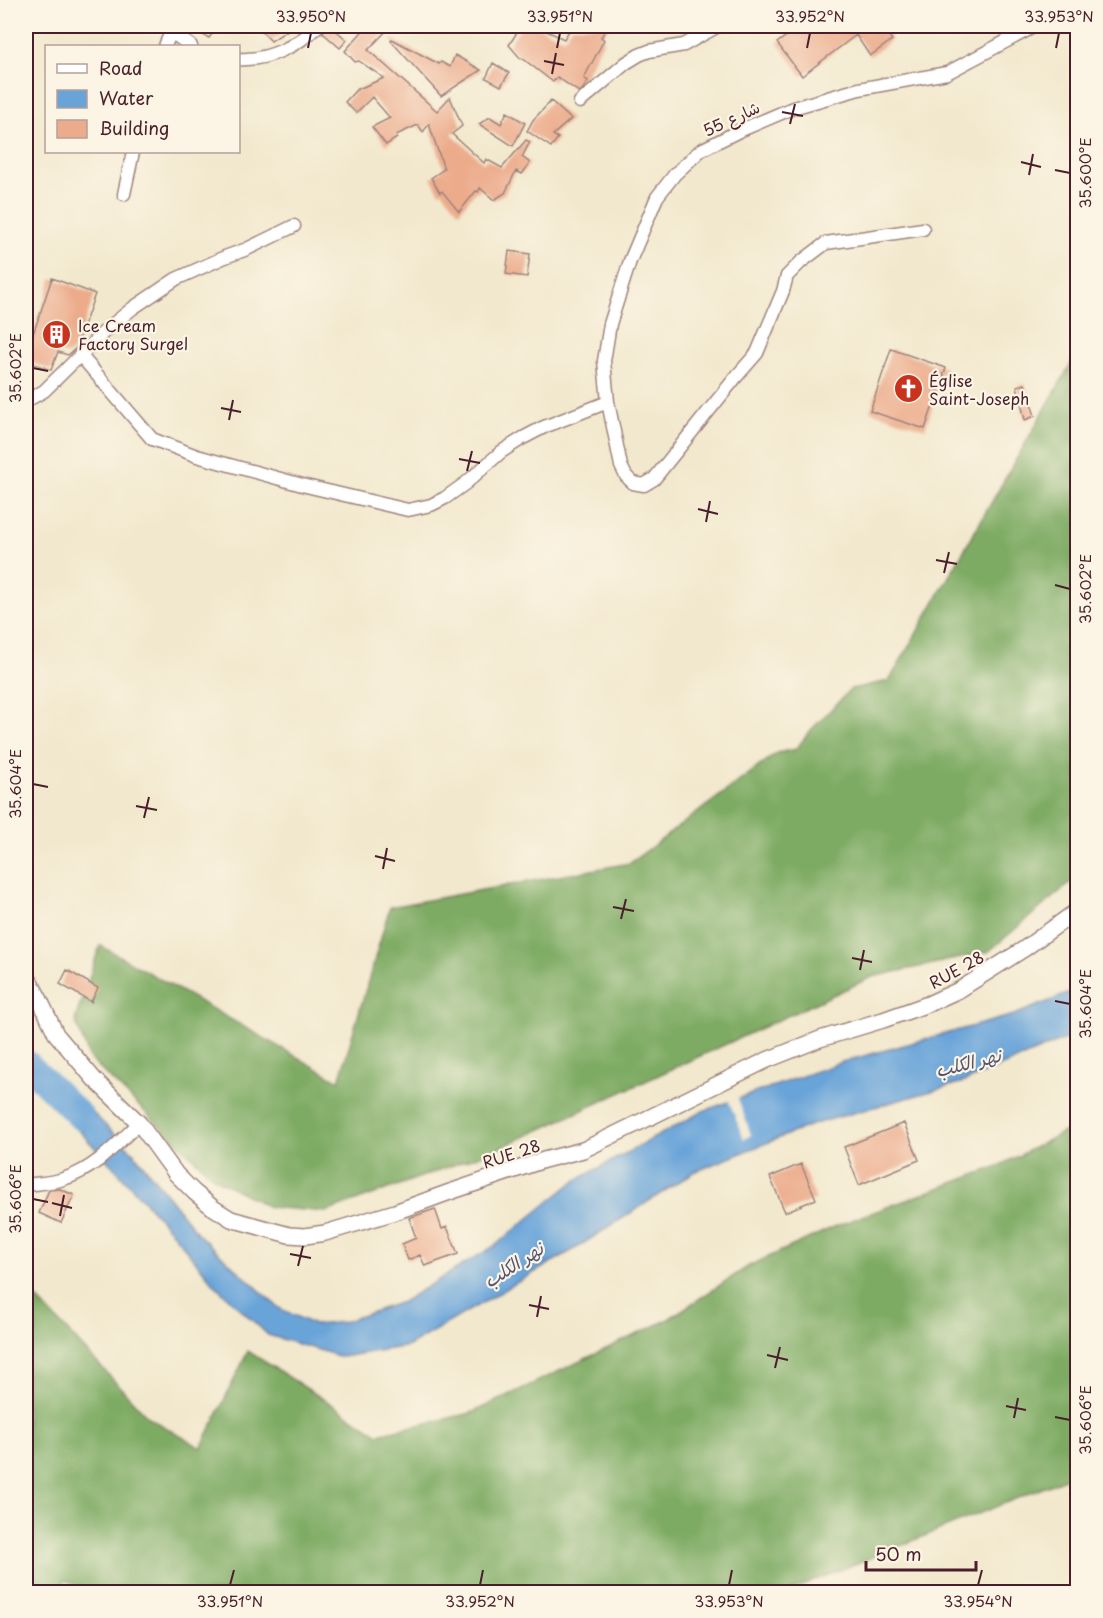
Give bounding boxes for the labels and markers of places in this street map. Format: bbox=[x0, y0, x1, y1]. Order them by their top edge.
place label: Ice Cream Factory Surgel bbox=[78, 313, 188, 355]
building icon: Ice Cream Factory Surgel bbox=[41, 318, 73, 350]
place label: Église Saint-Joseph bbox=[929, 368, 1029, 410]
church icon: Église Saint-Joseph bbox=[892, 373, 924, 405]

